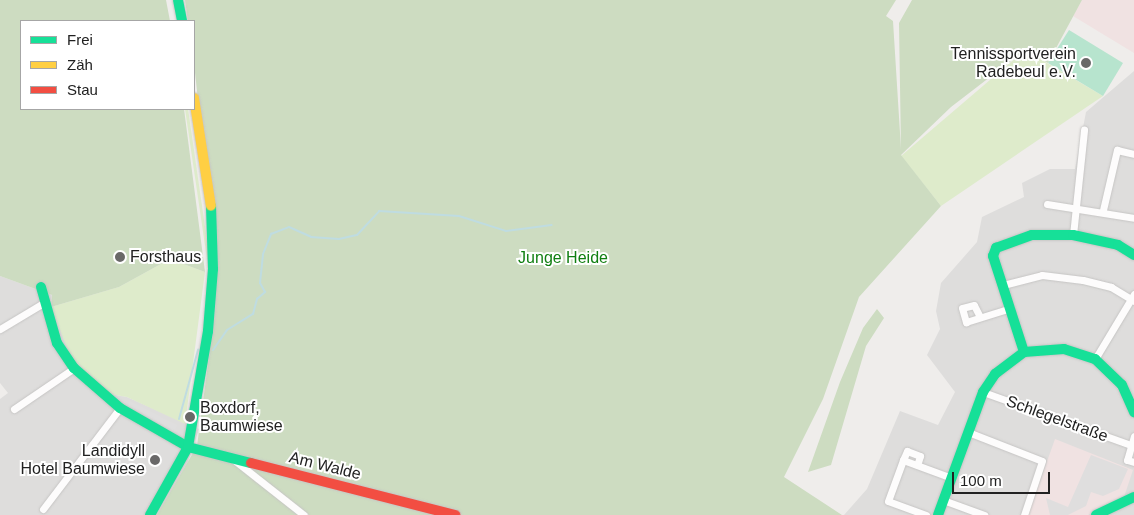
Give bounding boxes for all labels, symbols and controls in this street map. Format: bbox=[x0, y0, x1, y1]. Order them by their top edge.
legend bbox=[20, 20, 195, 110]
text: Frei bbox=[67, 31, 93, 48]
place label: Tennissportverein Radebeul e.V. bbox=[951, 44, 1076, 82]
text: Zäh bbox=[67, 56, 93, 73]
marker: Tennissportverein Radebeul e.V. bbox=[1080, 57, 1092, 69]
text: Stau bbox=[67, 81, 98, 98]
place label: Forsthaus bbox=[130, 247, 201, 267]
park label: Junge Heide bbox=[518, 248, 608, 268]
marker: Forsthaus bbox=[114, 251, 126, 263]
street label: Schlegelstraße bbox=[1004, 392, 1110, 446]
place label: Boxdorf, Baumwiese bbox=[200, 398, 283, 436]
marker: Boxdorf, Baumwiese bbox=[184, 411, 196, 423]
place label: Landidyll Hotel Baumwiese bbox=[20, 441, 145, 479]
street label: Am Walde bbox=[287, 448, 363, 484]
marker: Landidyll Hotel Baumwiese bbox=[149, 454, 161, 466]
scale bar bbox=[954, 462, 1052, 494]
text: 100 m bbox=[960, 472, 1002, 489]

